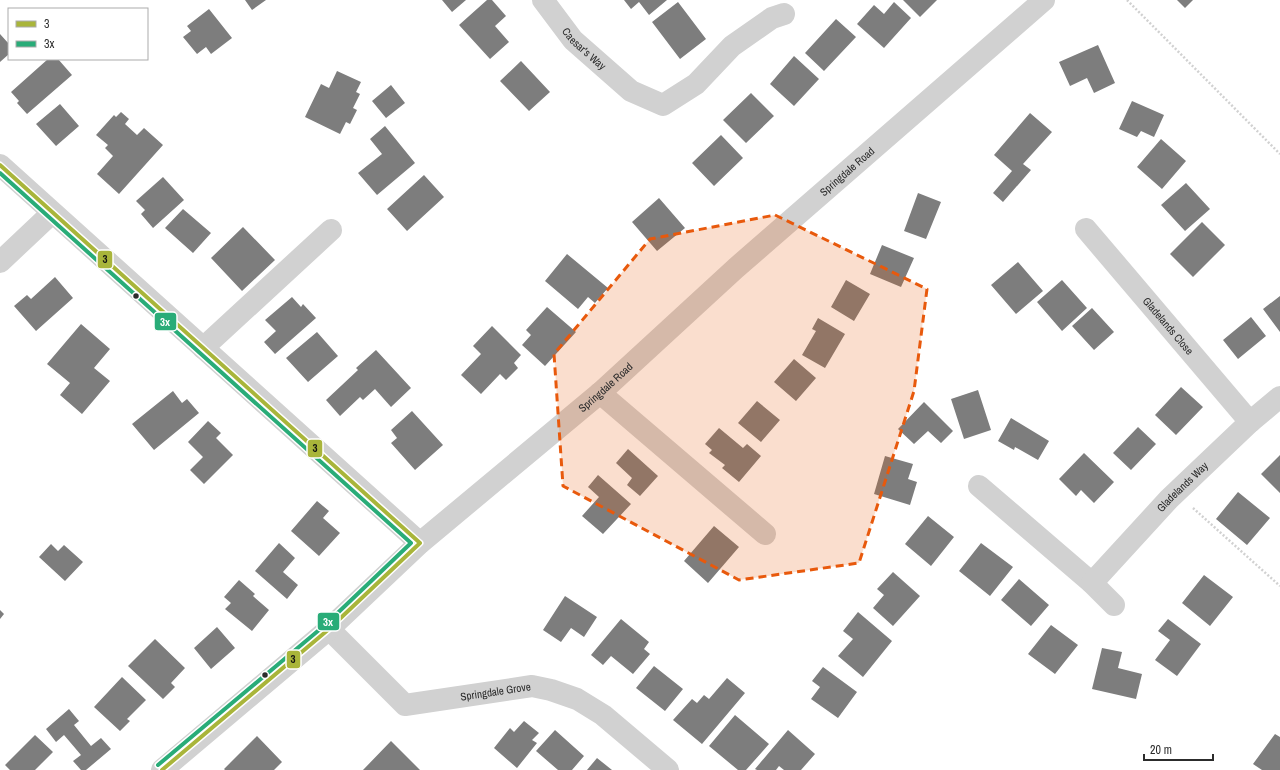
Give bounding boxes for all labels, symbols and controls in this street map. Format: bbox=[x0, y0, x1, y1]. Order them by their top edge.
legend bbox=[8, 8, 148, 60]
text: 3 bbox=[44, 16, 49, 32]
street label: Caesar's Way bbox=[559, 25, 609, 73]
text: 3x bbox=[44, 36, 54, 52]
street label: Springdale Road bbox=[817, 144, 877, 199]
line badge: 3 bbox=[97, 250, 113, 269]
text: 3 bbox=[102, 252, 108, 266]
unlabelled marker bbox=[131, 291, 141, 301]
street label: Gladelands Close bbox=[1140, 294, 1197, 358]
line badge: 3x bbox=[154, 312, 177, 331]
text: 3x bbox=[160, 315, 170, 329]
street label: Springdale Road bbox=[576, 360, 636, 415]
line badge: 3 bbox=[307, 439, 323, 458]
text: 3 bbox=[312, 441, 318, 455]
street label: Gladelands Way bbox=[1154, 458, 1211, 515]
line badge: 3x bbox=[317, 612, 340, 631]
text: 3x bbox=[323, 615, 333, 629]
line badge: 3 bbox=[286, 650, 301, 669]
text: 3 bbox=[290, 652, 296, 666]
unlabelled marker bbox=[260, 670, 270, 680]
street label: Springdale Grove bbox=[459, 679, 532, 704]
scale bar bbox=[1144, 736, 1213, 762]
text: 20 m bbox=[1150, 742, 1172, 758]

